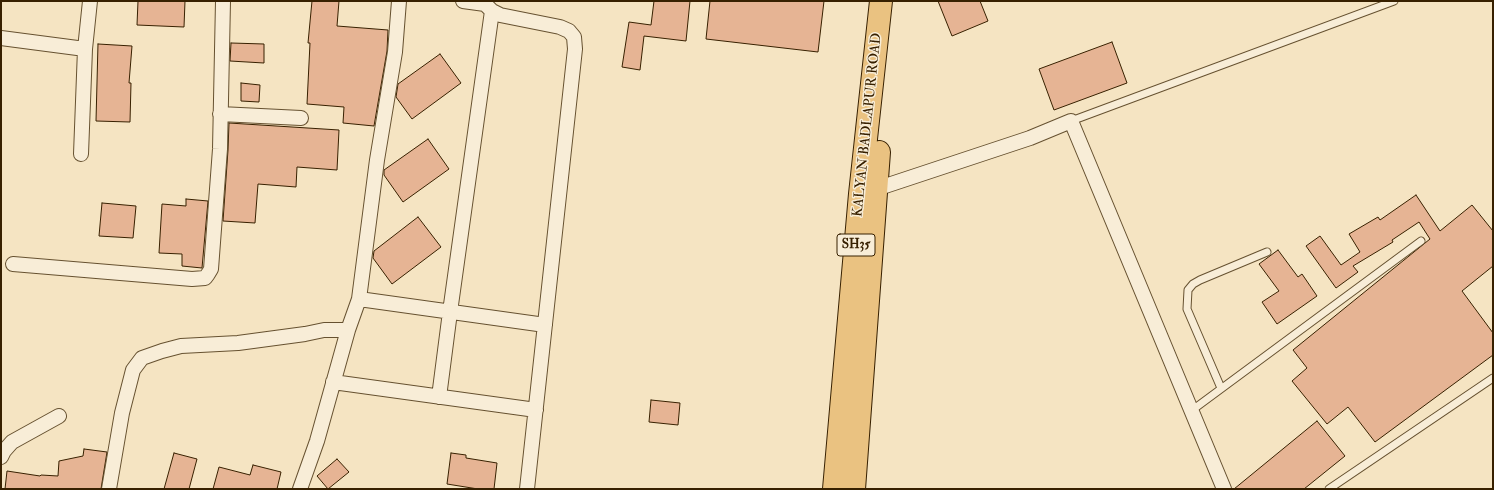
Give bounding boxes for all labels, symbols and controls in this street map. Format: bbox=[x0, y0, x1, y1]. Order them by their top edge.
street label: KALYAN BADLAPUR ROAD bbox=[850, 32, 886, 218]
road number: SH35 bbox=[837, 234, 875, 256]

